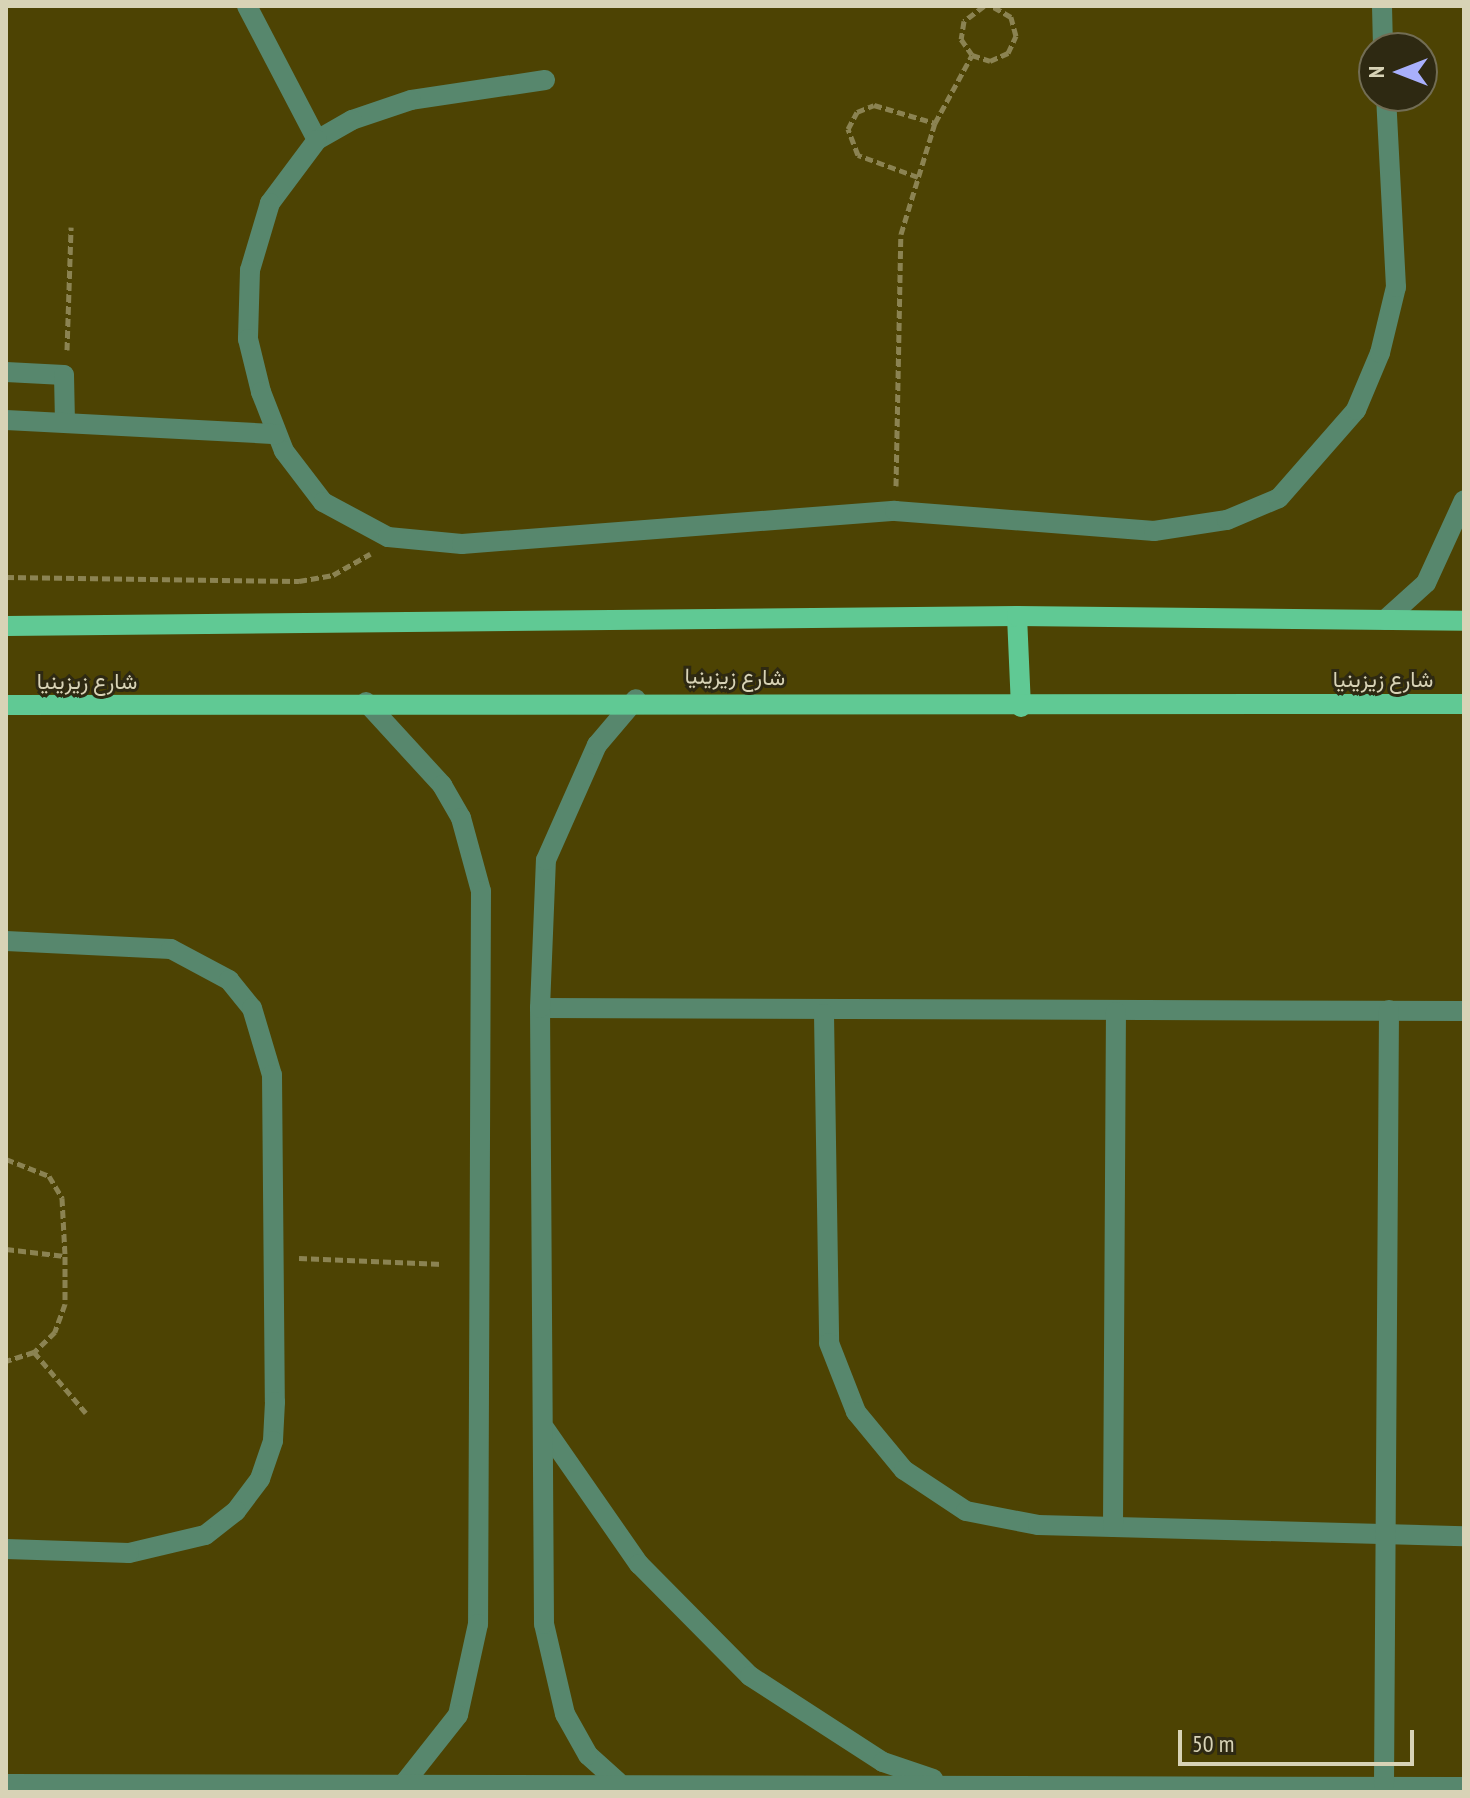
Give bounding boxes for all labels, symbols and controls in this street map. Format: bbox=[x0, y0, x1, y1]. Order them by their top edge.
north arrow bbox=[1358, 32, 1438, 112]
text: N bbox=[1362, 66, 1390, 78]
street label: شارع زيزينيا bbox=[685, 663, 785, 691]
street label: شارع زيزينيا bbox=[1333, 667, 1433, 693]
street label: شارع زيزينيا bbox=[37, 669, 137, 695]
scale bar bbox=[1182, 1714, 1418, 1764]
text: 50 m bbox=[1192, 1728, 1234, 1759]

